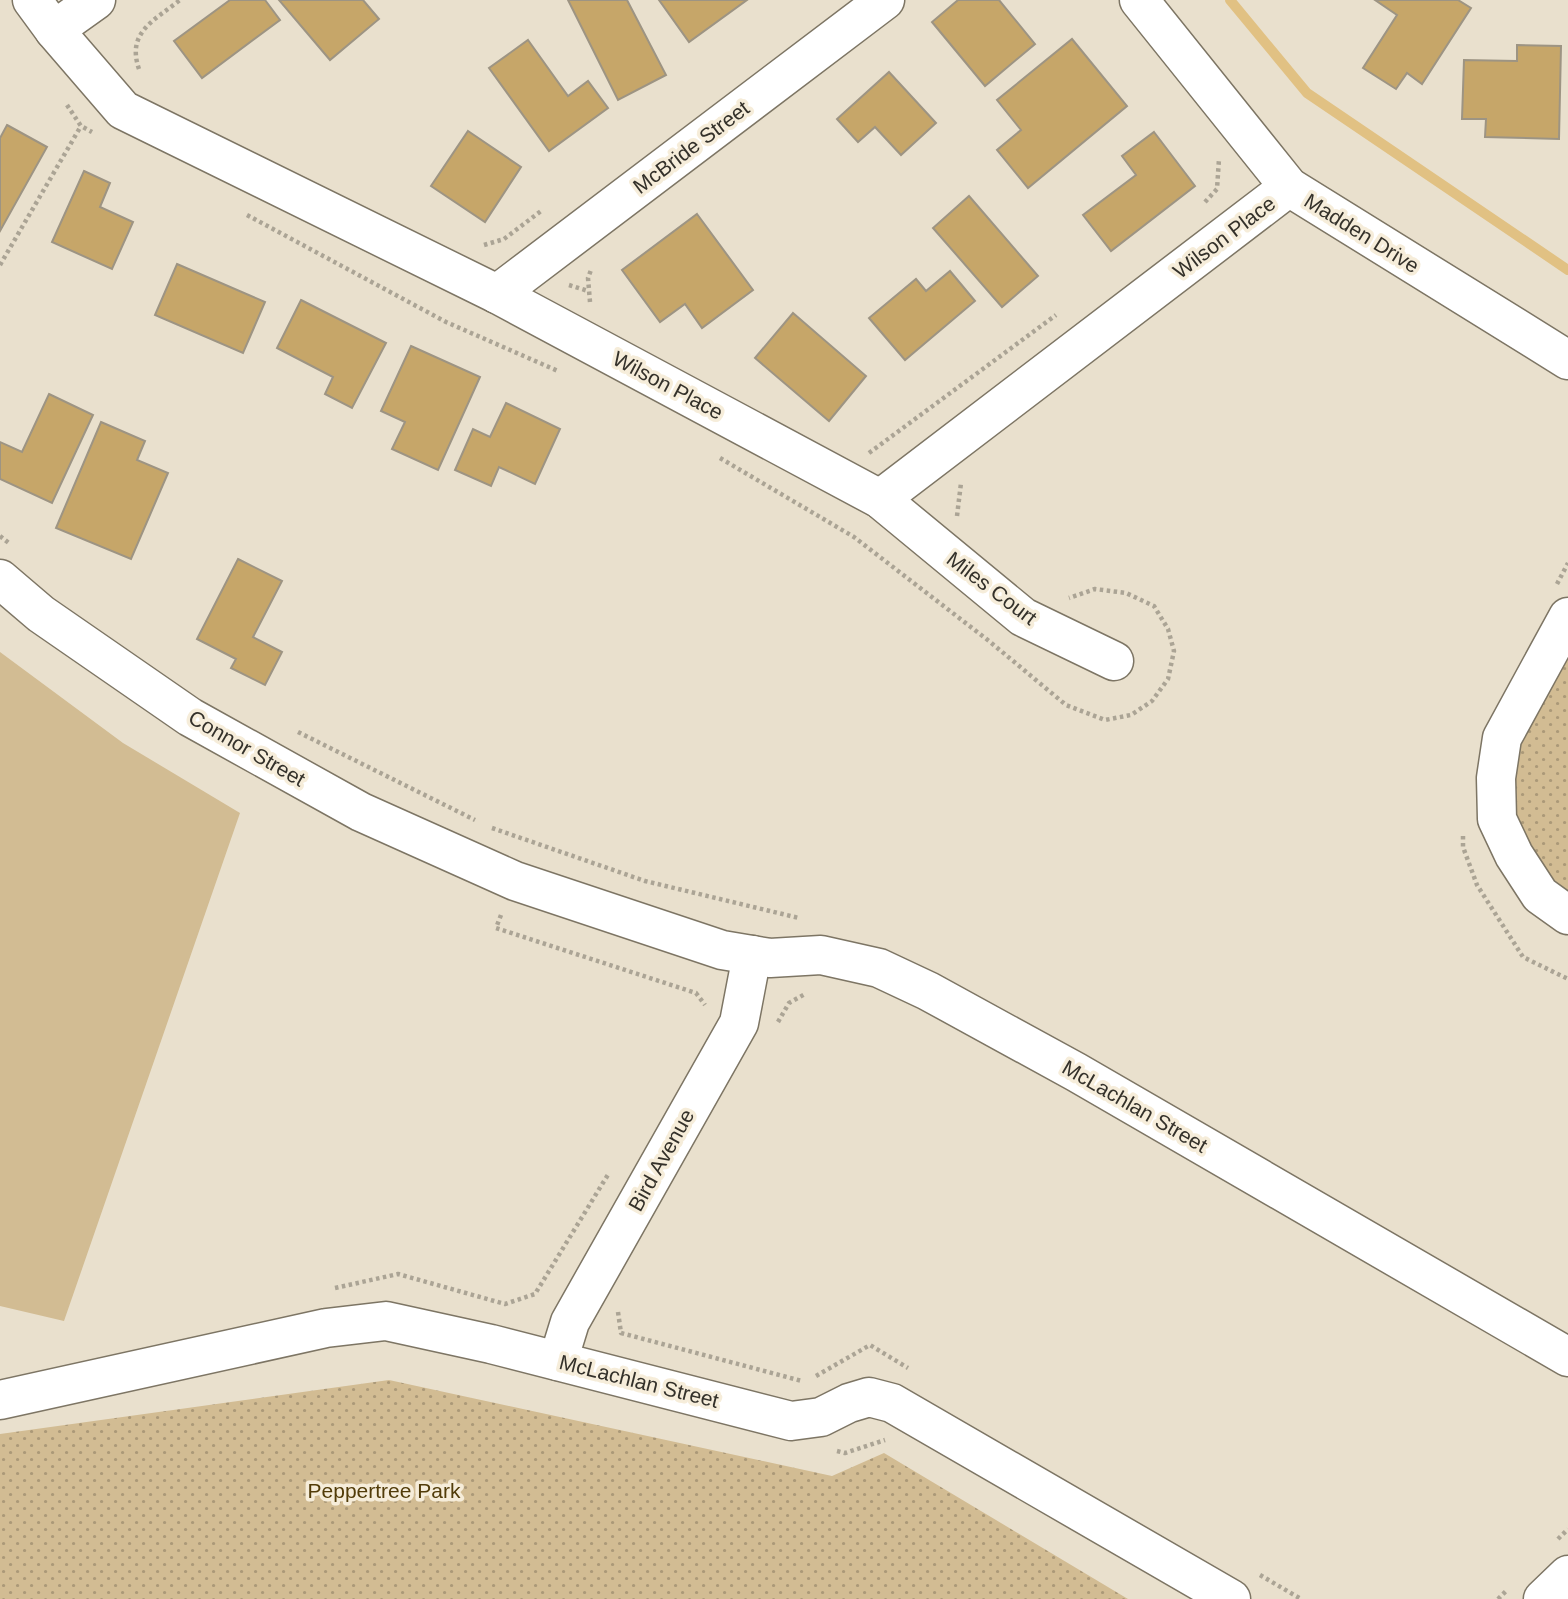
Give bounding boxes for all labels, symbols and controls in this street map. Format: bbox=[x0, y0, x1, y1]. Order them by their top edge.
street label: McBride Street bbox=[629, 96, 754, 198]
street label: Madden Drive bbox=[1300, 189, 1424, 277]
street label: Wilson Place bbox=[1169, 191, 1279, 283]
street label: Wilson Place bbox=[609, 346, 727, 424]
street label: Miles Court bbox=[943, 547, 1041, 629]
street label: Connor Street bbox=[185, 705, 309, 791]
street label: McLachlan Street bbox=[1058, 1055, 1212, 1157]
street label: Bird Avenue bbox=[624, 1105, 698, 1215]
street label: McLachlan Street bbox=[557, 1350, 721, 1412]
park label: Peppertree Park bbox=[308, 1479, 461, 1502]

